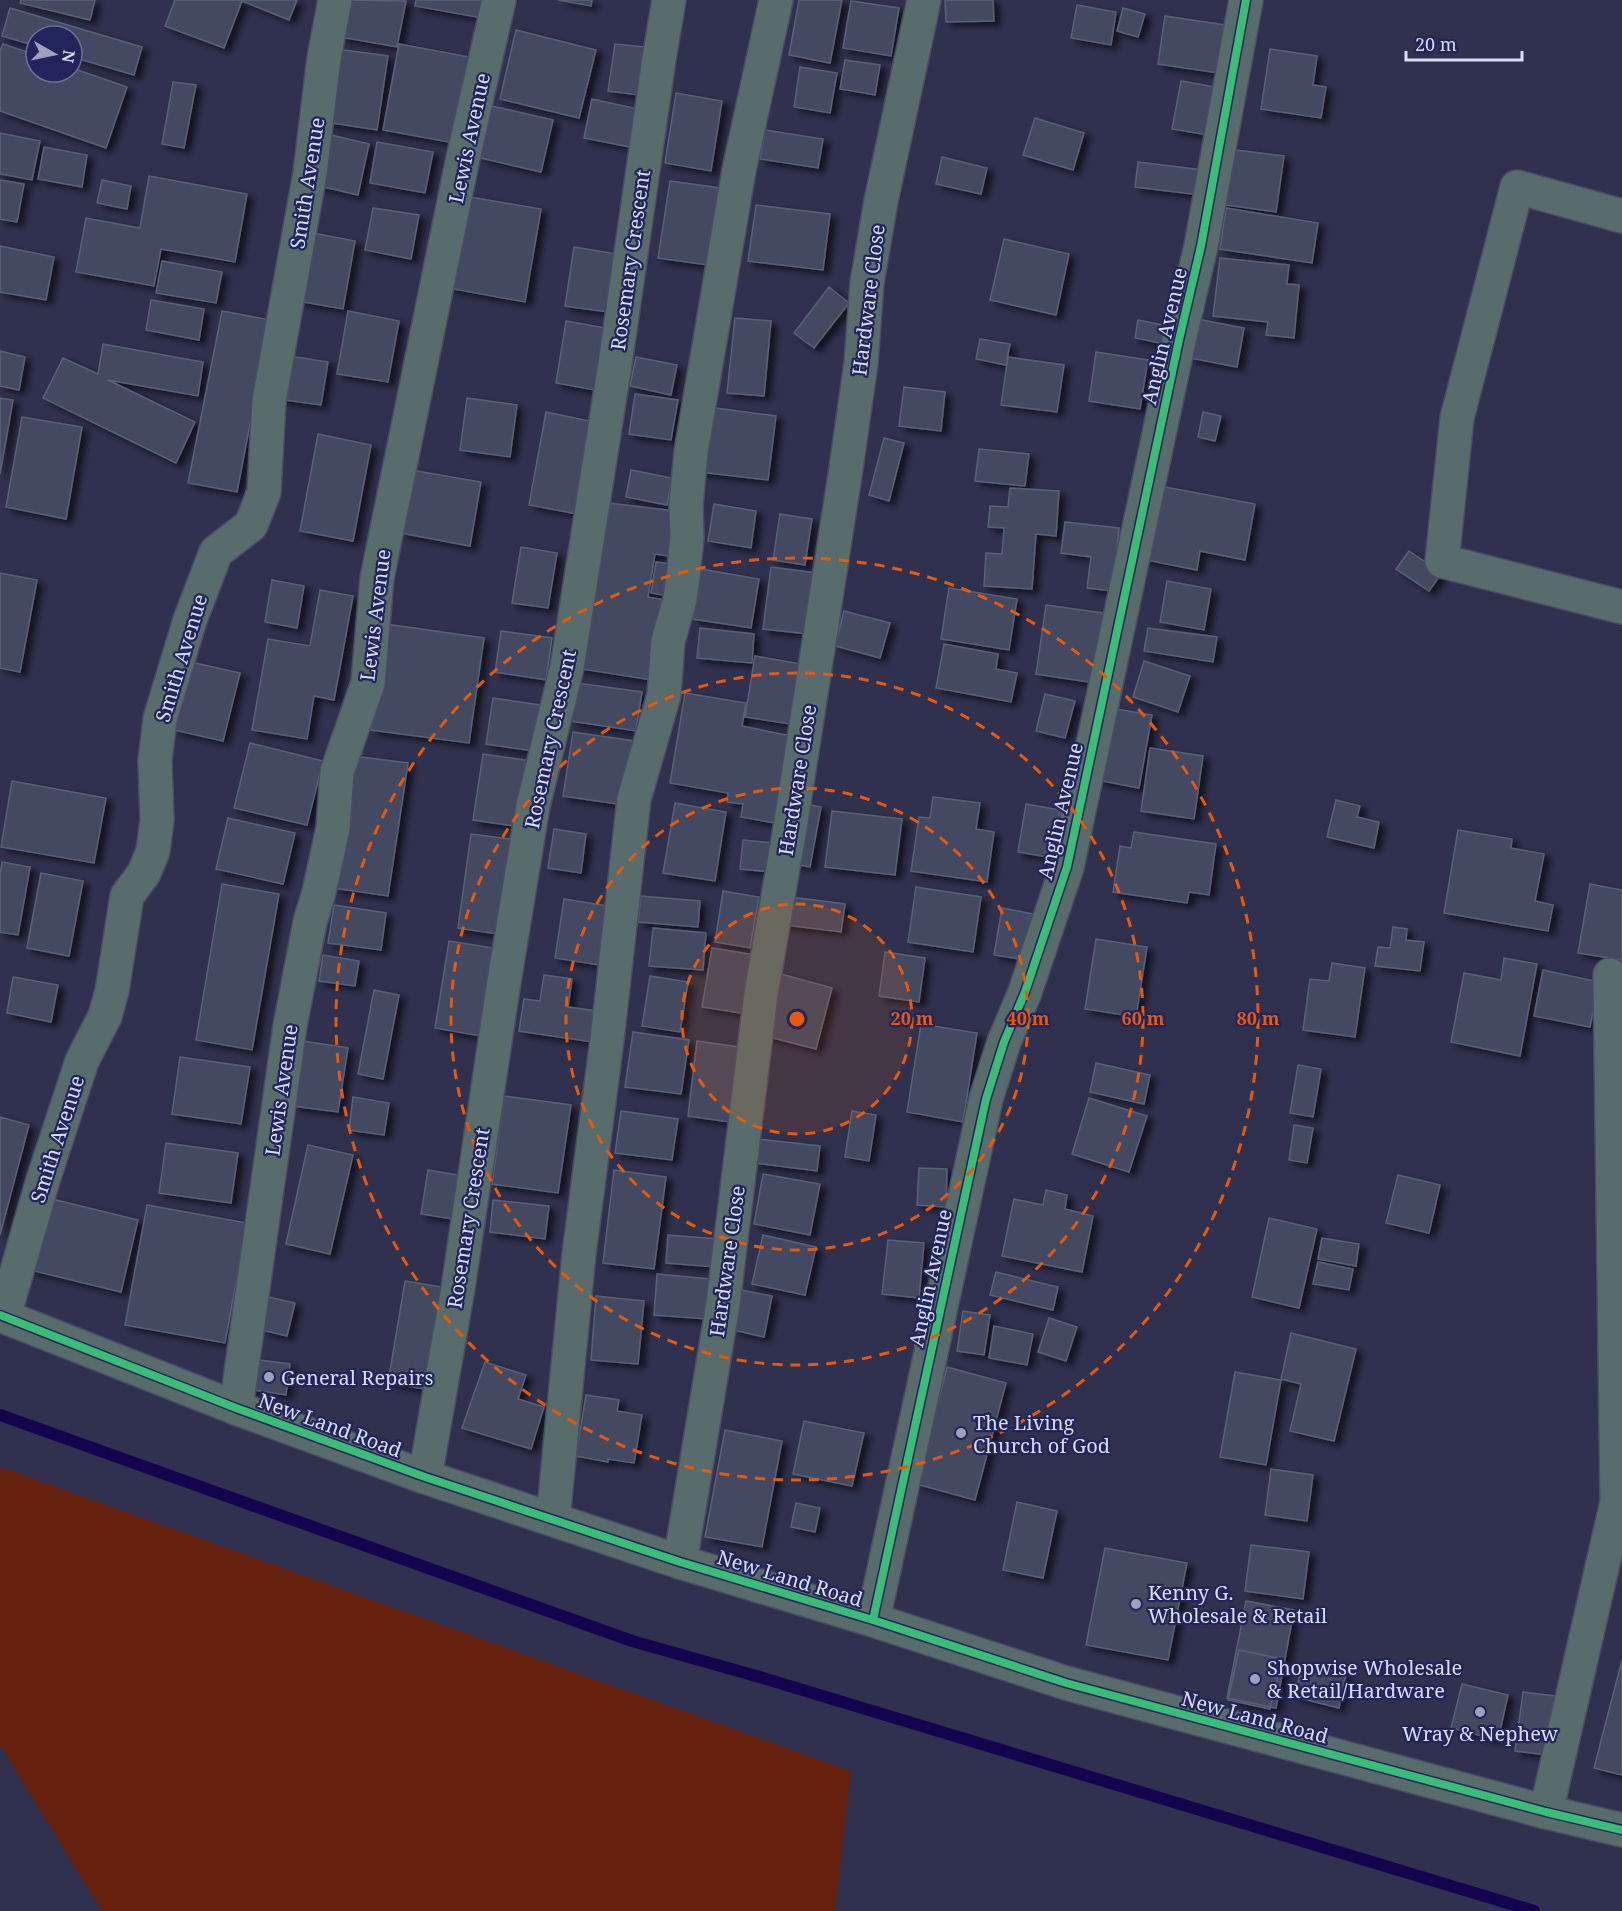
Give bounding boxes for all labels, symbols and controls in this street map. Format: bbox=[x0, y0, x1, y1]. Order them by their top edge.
north arrow bbox=[24, 24, 84, 84]
scale bar bbox=[1406, 24, 1522, 62]
text: 20 m bbox=[1415, 32, 1457, 56]
text: N bbox=[57, 48, 81, 65]
street label: Lewis Avenue bbox=[442, 70, 496, 206]
street label: Smith Avenue bbox=[283, 115, 331, 251]
street label: Rosemary Crescent bbox=[604, 168, 656, 352]
street label: Hardware Close bbox=[845, 223, 891, 377]
street label: Anglin Avenue bbox=[1135, 265, 1193, 407]
street label: Lewis Avenue bbox=[354, 548, 396, 682]
street label: Smith Avenue bbox=[149, 591, 213, 725]
street label: Rosemary Crescent bbox=[518, 647, 582, 831]
street label: Hardware Close bbox=[772, 703, 822, 857]
street label: Anglin Avenue bbox=[1031, 740, 1089, 882]
text: 20 m bbox=[891, 1006, 934, 1030]
text: 40 m bbox=[1007, 1006, 1050, 1030]
text: 60 m bbox=[1122, 1006, 1165, 1030]
text: 80 m bbox=[1237, 1006, 1280, 1030]
centre of rings bbox=[787, 1009, 807, 1029]
street label: Lewis Avenue bbox=[258, 1023, 304, 1157]
street label: Smith Avenue bbox=[24, 1072, 90, 1206]
street label: Rosemary Crescent bbox=[440, 1126, 496, 1310]
street label: Hardware Close bbox=[703, 1184, 751, 1338]
street label: Anglin Avenue bbox=[902, 1207, 958, 1349]
place label: General Repairs bbox=[281, 1364, 433, 1391]
marker: General Repairs bbox=[262, 1370, 276, 1384]
street label: New Land Road bbox=[255, 1387, 405, 1463]
place label: The Living Church of God bbox=[973, 1409, 1110, 1459]
marker: The Living Church of God bbox=[954, 1426, 968, 1440]
street label: New Land Road bbox=[714, 1543, 866, 1613]
place label: Kenny G. Wholesale & Retail bbox=[1148, 1579, 1327, 1629]
marker: Kenny G. Wholesale & Retail bbox=[1129, 1597, 1143, 1611]
place label: Shopwise Wholesale & Retail/Hardware bbox=[1267, 1654, 1462, 1704]
marker: Shopwise Wholesale & Retail/Hardware bbox=[1248, 1672, 1262, 1686]
street label: New Land Road bbox=[1179, 1684, 1331, 1750]
marker: Wray & Nephew bbox=[1473, 1705, 1487, 1719]
place label: Wray & Nephew bbox=[1402, 1720, 1559, 1747]

